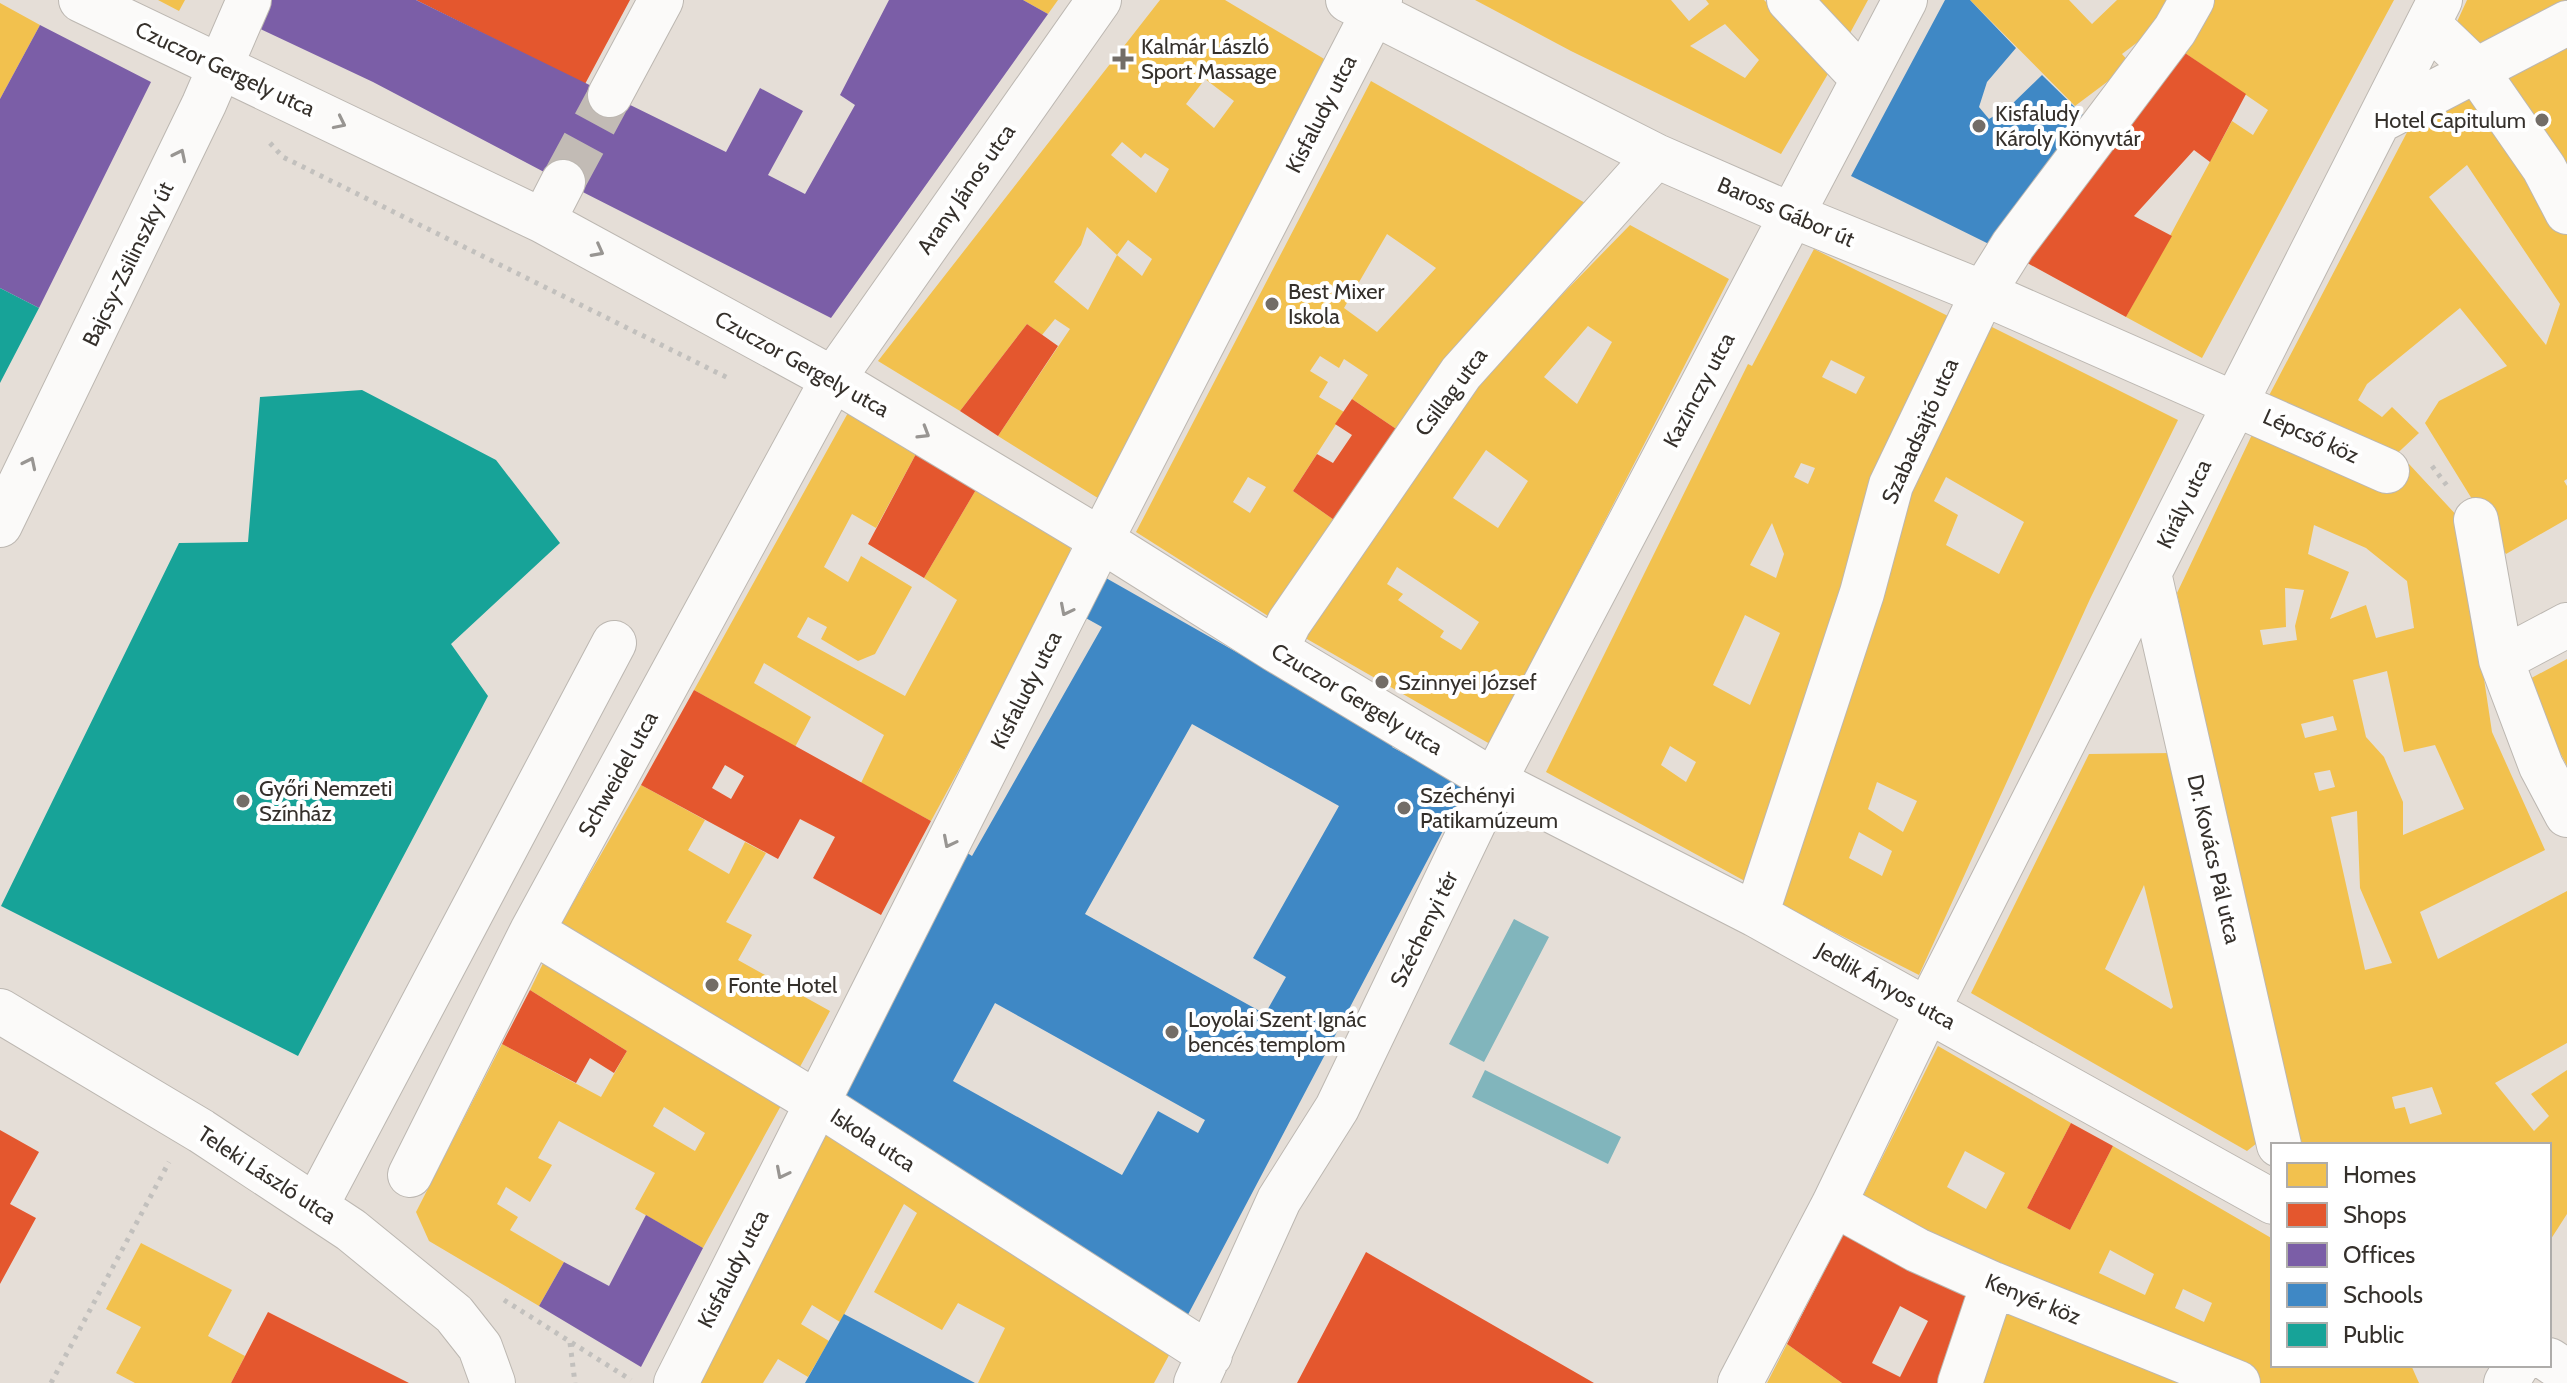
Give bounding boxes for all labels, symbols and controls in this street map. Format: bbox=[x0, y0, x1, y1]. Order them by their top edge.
street label: Czuczor Gergely utca bbox=[131, 16, 319, 123]
place label: Kalmár László Sport Massage bbox=[1141, 33, 1277, 85]
marker: Kalmár László Sport Massage bbox=[1112, 48, 1134, 70]
street label: Kisfaludy utca bbox=[1280, 50, 1362, 178]
place label: Kisfaludy Károly Könyvtár bbox=[1995, 100, 2141, 152]
place label: Hotel Capitulum bbox=[2374, 107, 2526, 134]
marker: Hotel Capitulum bbox=[2533, 111, 2551, 129]
one-way arrow bbox=[332, 113, 347, 129]
marker: Kisfaludy Károly Könyvtár bbox=[1970, 117, 1988, 135]
street label: Arany János utca bbox=[911, 118, 1021, 259]
one-way arrow bbox=[170, 148, 186, 163]
street label: Baross Gábor út bbox=[1713, 171, 1859, 253]
street label: Bajcsy-Zsilinszky út bbox=[77, 177, 180, 351]
one-way arrow bbox=[590, 242, 605, 257]
place label: Best Mixer Iskola bbox=[1288, 278, 1384, 330]
marker: Best Mixer Iskola bbox=[1263, 295, 1281, 313]
street label: Czuczor Gergely utca bbox=[710, 305, 894, 423]
street label: Kazinczy utca bbox=[1657, 328, 1741, 452]
street label: Csillag utca bbox=[1409, 342, 1493, 441]
street label: Szabadsajtó utca bbox=[1876, 354, 1964, 508]
street label: Lépcső köz bbox=[2259, 403, 2363, 469]
one-way arrow bbox=[915, 424, 930, 439]
street label: Király utca bbox=[2151, 455, 2217, 553]
one-way arrow bbox=[21, 457, 36, 472]
one-way arrow bbox=[1060, 602, 1076, 617]
street label: Kisfaludy utca bbox=[985, 626, 1067, 754]
street label: Czuczor Gergely utca bbox=[1266, 637, 1448, 761]
place label: Szinnyei József bbox=[1398, 669, 1537, 696]
marker: Szinnyei József bbox=[1373, 673, 1391, 691]
street label: Schweidel utca bbox=[572, 706, 664, 841]
street label: Dr. Kovács Pál utca bbox=[2181, 772, 2247, 947]
place label: Győri Nemzeti Színház bbox=[259, 775, 392, 827]
place label: Széchényi Patikamúzeum bbox=[1420, 782, 1558, 834]
marker: Győri Nemzeti Színház bbox=[234, 792, 252, 810]
marker: Széchényi Patikamúzeum bbox=[1395, 799, 1413, 817]
one-way arrow bbox=[943, 834, 959, 849]
street label: Széchenyi tér bbox=[1384, 867, 1464, 991]
street label: Jedlik Ányos utca bbox=[1811, 936, 1961, 1036]
place label: Fonte Hotel bbox=[728, 972, 838, 999]
marker: Fonte Hotel bbox=[703, 976, 721, 994]
place label: Loyolai Szent Ignác bencés templom bbox=[1188, 1006, 1367, 1058]
marker: Loyolai Szent Ignác bencés templom bbox=[1163, 1023, 1181, 1041]
street label: Iskola utca bbox=[825, 1103, 921, 1178]
street label: Teleki László utca bbox=[193, 1120, 342, 1230]
legend bbox=[2271, 1143, 2551, 1367]
text: Homes bbox=[2343, 1160, 2416, 1189]
one-way arrow bbox=[776, 1165, 791, 1180]
text: Shops bbox=[2343, 1200, 2406, 1229]
street label: Kisfaludy utca bbox=[692, 1205, 774, 1333]
text: Offices bbox=[2343, 1240, 2415, 1269]
street label: Kenyér köz bbox=[1981, 1268, 2085, 1330]
text: Schools bbox=[2343, 1280, 2423, 1309]
text: Public bbox=[2343, 1320, 2404, 1349]

